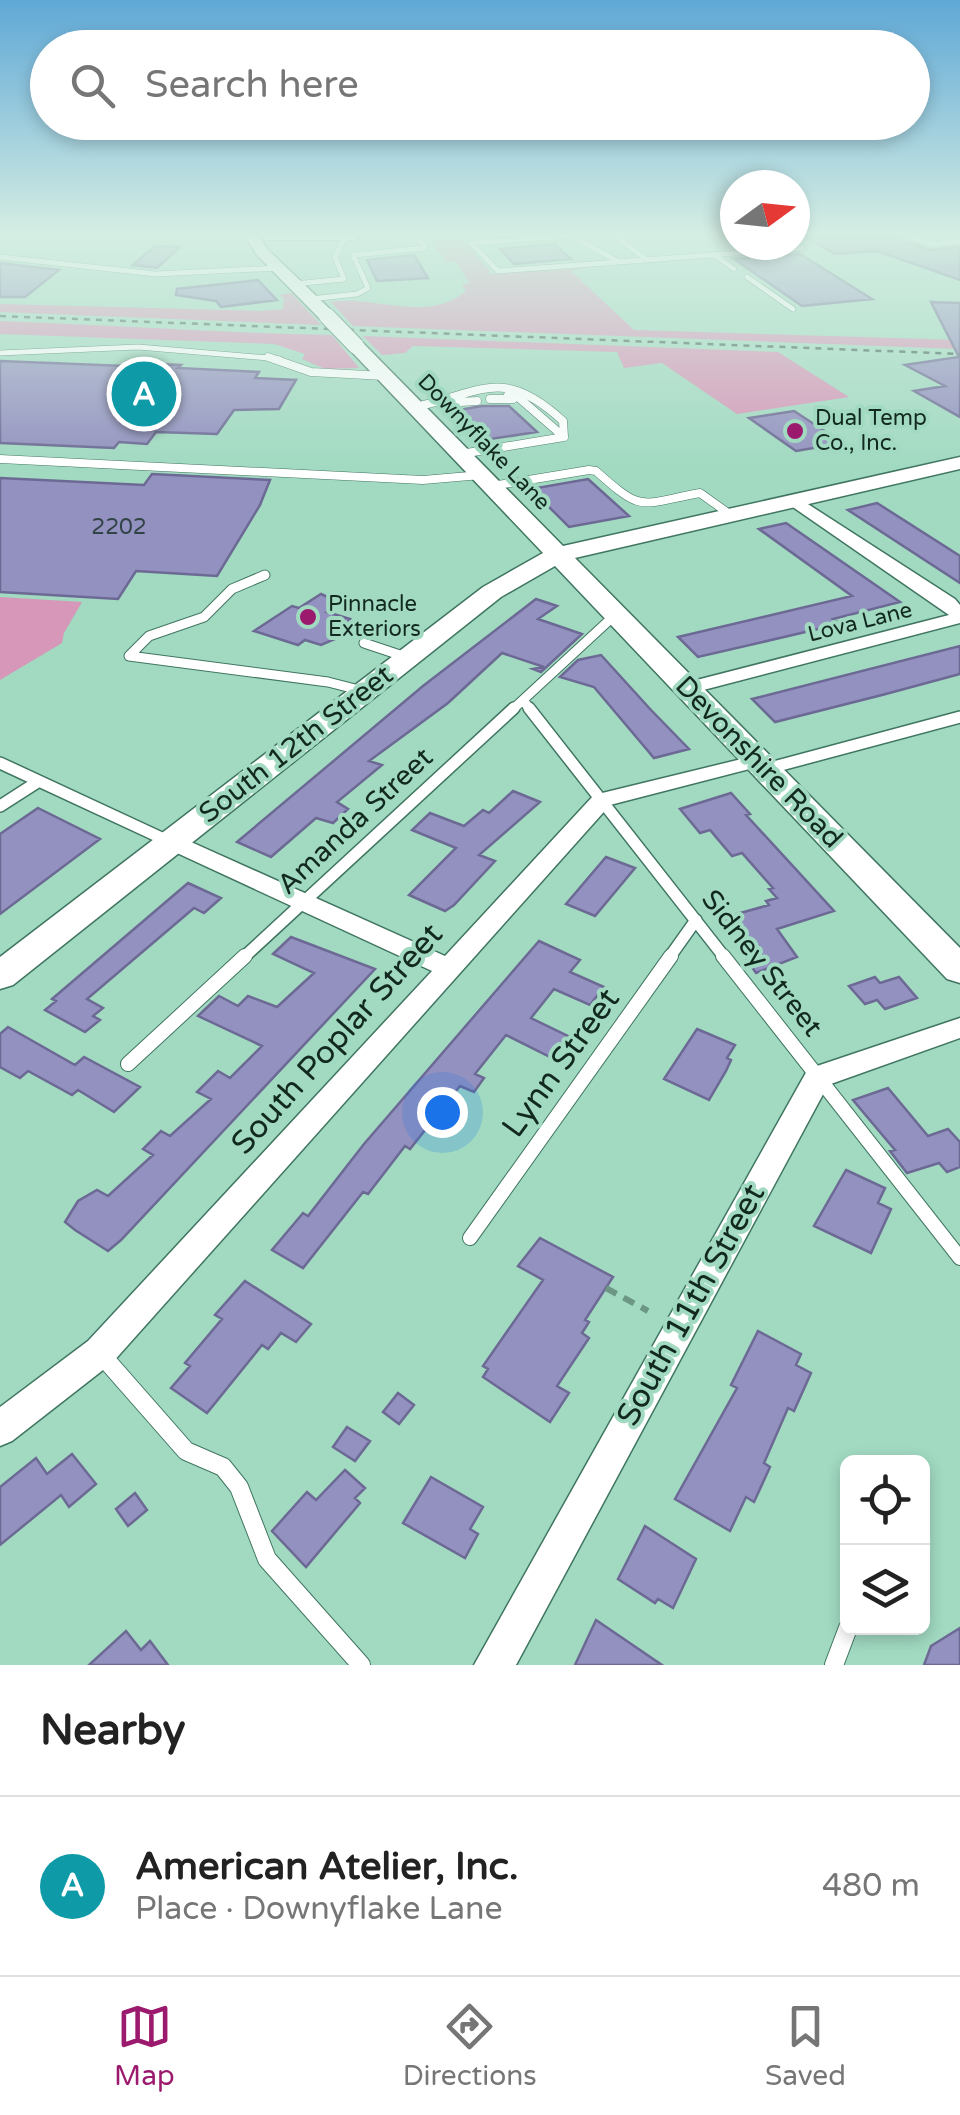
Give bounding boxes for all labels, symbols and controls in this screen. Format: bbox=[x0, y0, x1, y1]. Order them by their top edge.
search box bbox=[30, 30, 930, 140]
icon: search bbox=[65, 58, 120, 113]
text: Search here bbox=[145, 62, 359, 108]
north arrow bbox=[720, 170, 810, 260]
pin: A bbox=[112, 356, 176, 432]
street label: Downyflake Lane bbox=[412, 369, 556, 515]
place label: Dual Temp Co., Inc. bbox=[815, 405, 927, 456]
marker: Dual Temp Co., Inc. bbox=[784, 420, 806, 442]
house number: 2202 bbox=[91, 514, 147, 540]
place label: Pinnacle Exteriors bbox=[328, 591, 421, 642]
street label: Lova Lane bbox=[805, 597, 915, 647]
marker: Pinnacle Exteriors bbox=[297, 606, 319, 628]
street label: South 12th Street bbox=[192, 658, 400, 830]
street label: Devonshire Road bbox=[668, 669, 850, 855]
street label: Amanda Street bbox=[270, 740, 440, 902]
street label: Sidney Street bbox=[694, 883, 830, 1043]
street label: South Poplar Street bbox=[223, 916, 451, 1162]
street label: Lynn Street bbox=[494, 981, 628, 1145]
your location bbox=[417, 1087, 468, 1138]
street label: South 11th Street bbox=[609, 1178, 773, 1432]
map controls bbox=[840, 1455, 930, 1635]
button: locate bbox=[840, 1455, 930, 1545]
button: layers bbox=[840, 1545, 930, 1635]
text: Nearby bbox=[40, 1705, 185, 1756]
text: American Atelier, Inc. bbox=[135, 1844, 519, 1890]
text: A bbox=[61, 1867, 84, 1905]
text: 480 m bbox=[822, 1867, 920, 1905]
text: Place · Downyflake Lane bbox=[135, 1890, 503, 1928]
tab: Map bbox=[114, 1999, 175, 2093]
tab: Directions bbox=[403, 1999, 537, 2093]
tab: Saved bbox=[765, 1999, 846, 2093]

